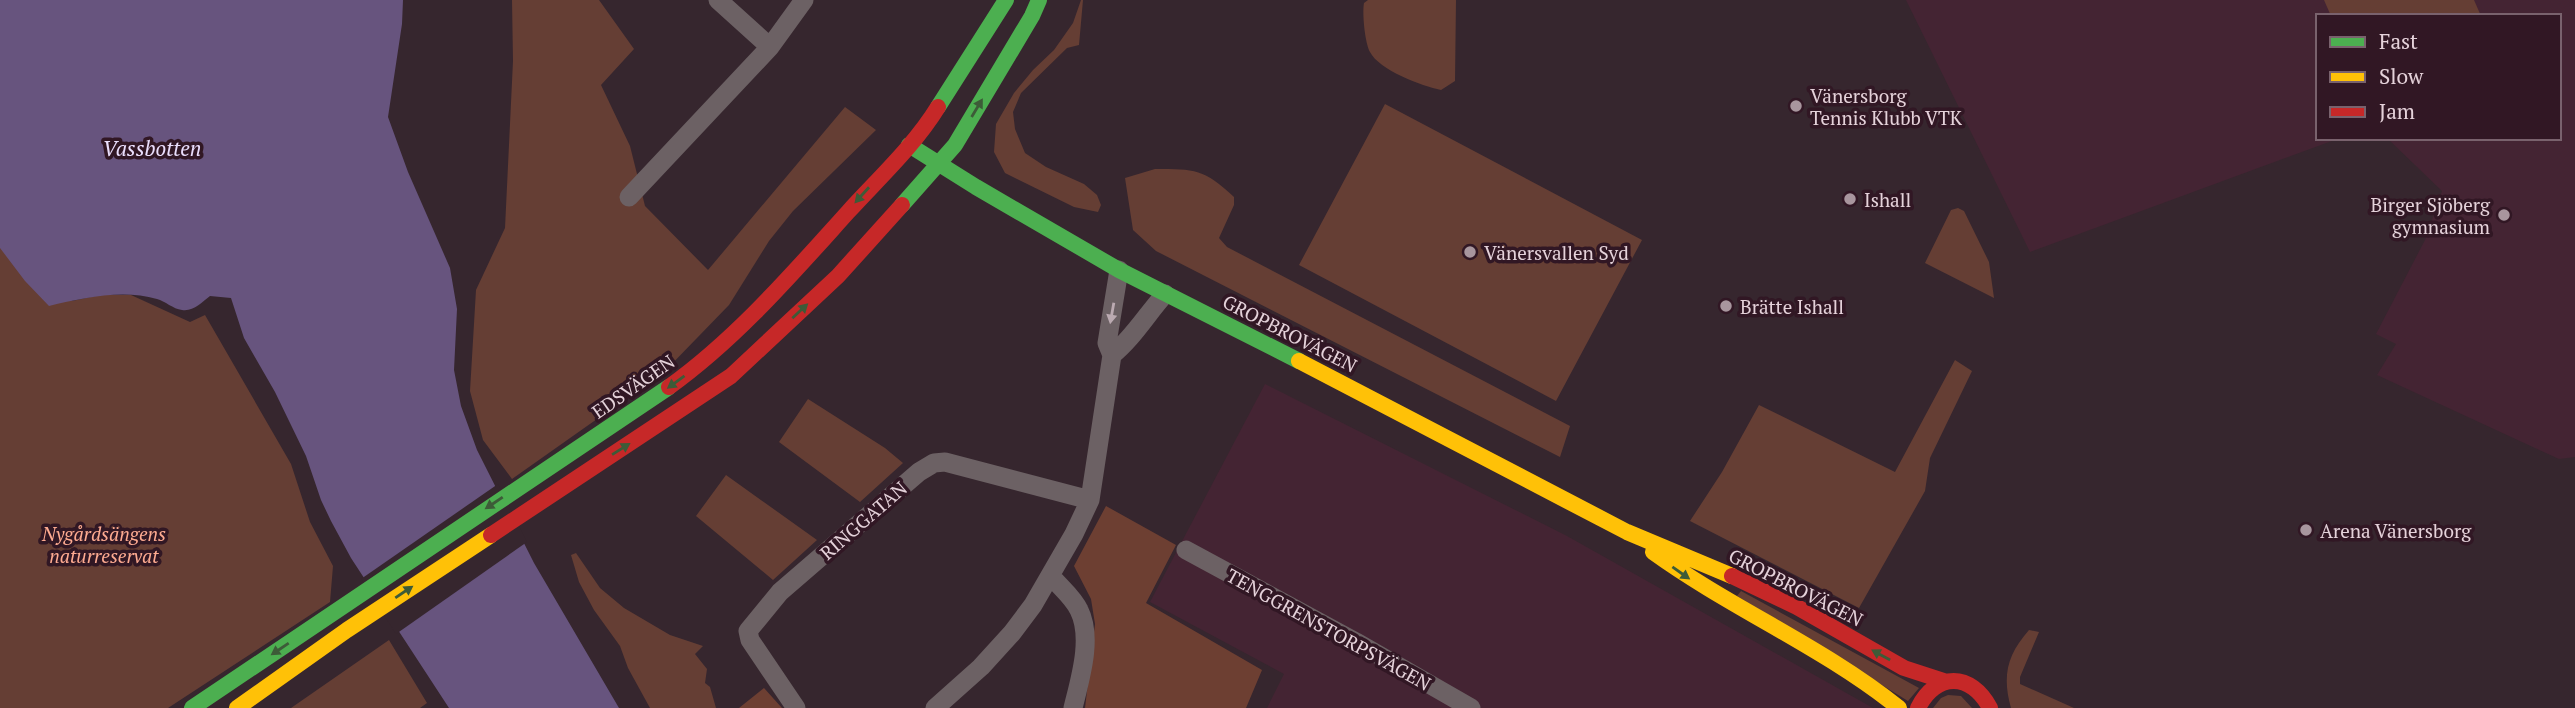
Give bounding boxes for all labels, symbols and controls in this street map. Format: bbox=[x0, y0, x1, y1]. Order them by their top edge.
legend bbox=[2316, 14, 2561, 140]
text: Fast bbox=[2379, 27, 2418, 55]
text: Slow bbox=[2379, 62, 2424, 90]
place label: Vänersborg Tennis Klubb VTK bbox=[1810, 83, 1963, 130]
text: Jam bbox=[2379, 97, 2415, 125]
one-way arrow bbox=[971, 98, 984, 117]
marker: Vänersborg Tennis Klubb VTK bbox=[1788, 98, 1804, 114]
water label: Vassbotten bbox=[103, 134, 201, 162]
one-way arrow bbox=[855, 187, 870, 204]
place label: Ishall bbox=[1864, 187, 1911, 212]
marker: Ishall bbox=[1842, 191, 1858, 207]
place label: Birger Sjöberg gymnasium bbox=[2370, 192, 2491, 239]
marker: Birger Sjöberg gymnasium bbox=[2496, 207, 2512, 223]
place label: Vänersvallen Syd bbox=[1484, 240, 1629, 265]
marker: Vänersvallen Syd bbox=[1462, 244, 1478, 260]
street label: GROPBROVÄGEN bbox=[1219, 288, 1361, 378]
place label: Brätte Ishall bbox=[1740, 294, 1844, 319]
marker: Brätte Ishall bbox=[1718, 298, 1734, 314]
one-way arrow bbox=[1107, 302, 1118, 324]
one-way arrow bbox=[791, 303, 808, 319]
street label: EDSVÄGEN bbox=[587, 348, 679, 424]
one-way arrow bbox=[667, 375, 685, 389]
one-way arrow bbox=[611, 443, 631, 456]
street label: RINGGATAN bbox=[814, 475, 912, 565]
one-way arrow bbox=[485, 496, 504, 509]
place label: Arena Vänersborg bbox=[2320, 518, 2472, 543]
park label: Nygårdsängens naturreservat bbox=[41, 521, 166, 568]
marker: Arena Vänersborg bbox=[2298, 522, 2314, 538]
street label: GROPBROVÄGEN bbox=[1725, 542, 1867, 632]
street label: TENGGRENSTORPSVÄGEN bbox=[1222, 562, 1436, 696]
one-way arrow bbox=[1672, 566, 1690, 580]
one-way arrow bbox=[394, 586, 414, 599]
one-way arrow bbox=[270, 642, 290, 655]
one-way arrow bbox=[1871, 649, 1890, 661]

